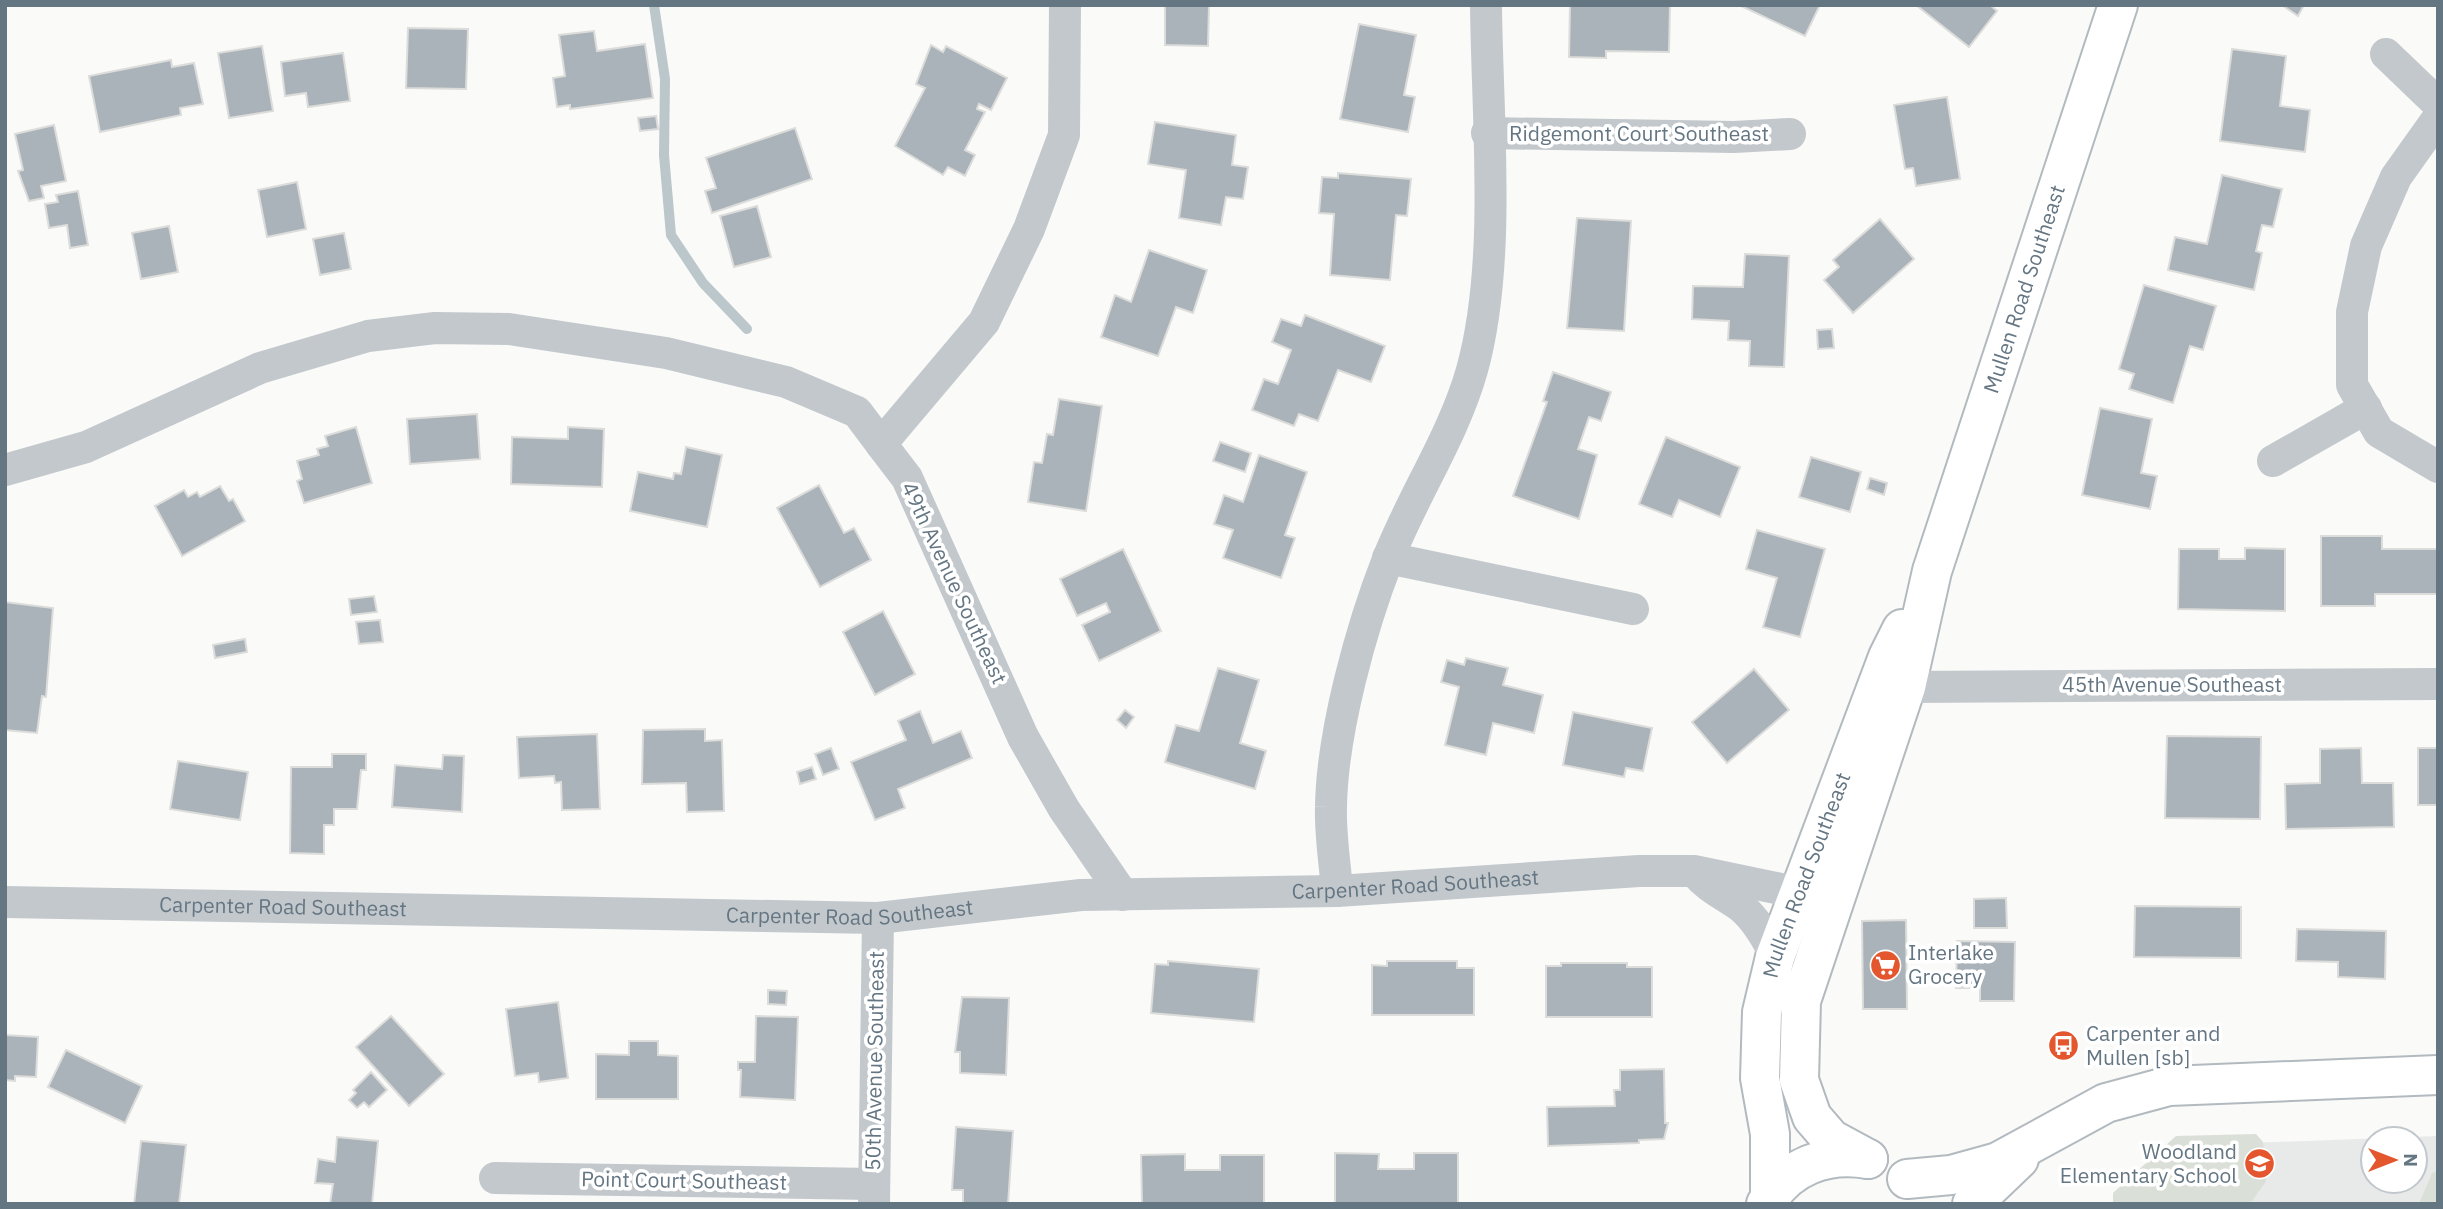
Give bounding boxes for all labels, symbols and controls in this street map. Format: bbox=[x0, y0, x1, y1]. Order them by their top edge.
street label: Ridgemont Court Southeast bbox=[1509, 119, 1769, 147]
street label: Mullen Road Southeast bbox=[1976, 181, 2071, 397]
street label: 49th Avenue Southeast bbox=[896, 477, 1014, 688]
street label: 45th Avenue Southeast bbox=[2062, 670, 2282, 698]
street label: Mullen Road Southeast bbox=[1756, 768, 1856, 981]
street label: Carpenter Road Southeast bbox=[1291, 863, 1540, 905]
street label: Carpenter Road Southeast bbox=[159, 890, 407, 922]
street label: Carpenter Road Southeast bbox=[726, 892, 975, 931]
place label: Interlake Grocery bbox=[1908, 938, 1994, 990]
supermarket icon: Interlake Grocery bbox=[1868, 948, 1902, 982]
street label: 50th Avenue Southeast bbox=[858, 951, 890, 1171]
place label: Carpenter and Mullen [sb] bbox=[2086, 1019, 2220, 1071]
bus stop icon: Carpenter and Mullen [sb] bbox=[2046, 1029, 2080, 1063]
north arrow bbox=[2359, 1125, 2429, 1195]
place label: Woodland Elementary School bbox=[2060, 1137, 2237, 1189]
school or university icon: Woodland Elementary School bbox=[2243, 1147, 2277, 1181]
text: N bbox=[2399, 1153, 2423, 1167]
street label: Point Court Southeast bbox=[581, 1164, 787, 1196]

